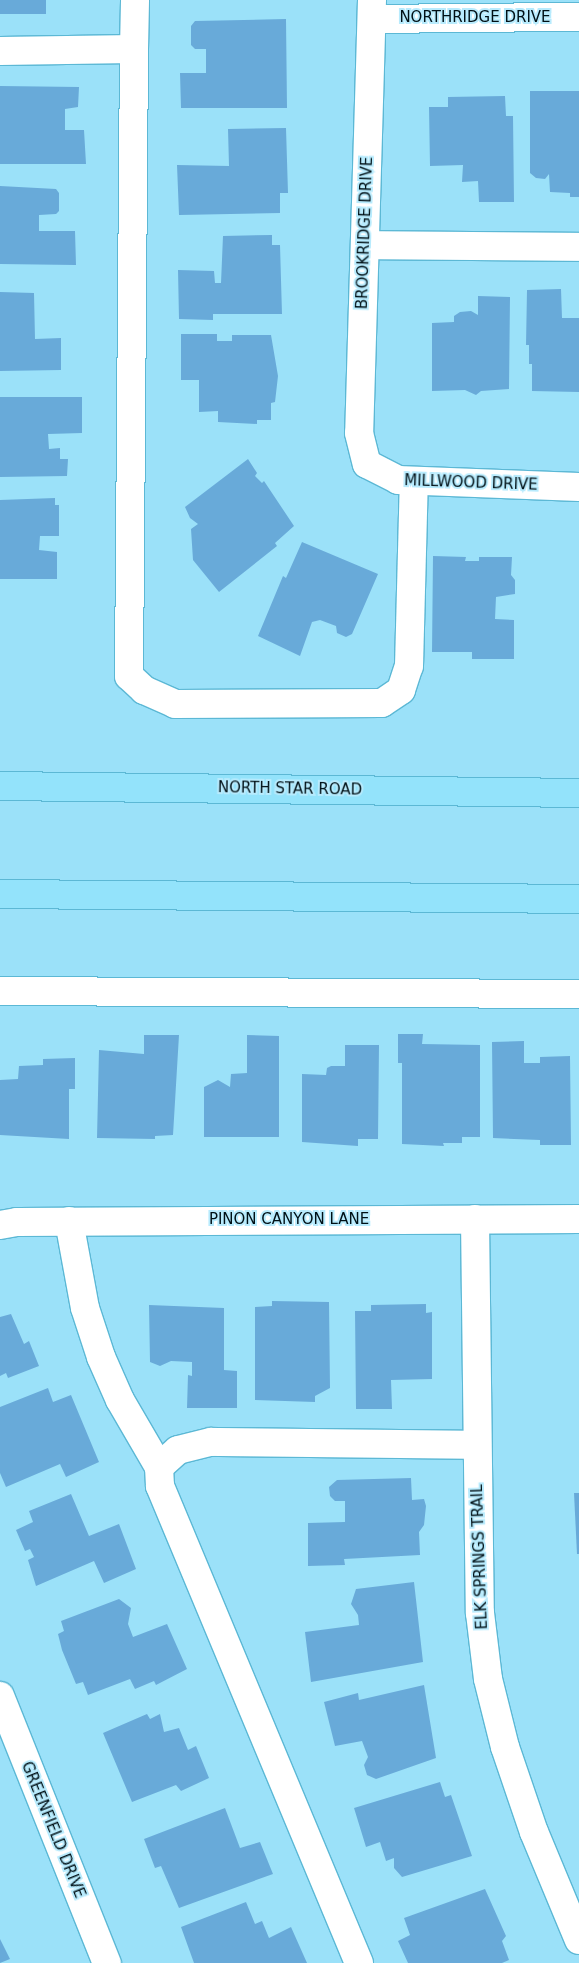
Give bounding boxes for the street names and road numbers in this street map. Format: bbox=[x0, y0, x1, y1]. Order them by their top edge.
street label: NORTHRIDGE DRIVE bbox=[399, 9, 551, 27]
street label: BROOKRIDGE DRIVE bbox=[353, 156, 377, 310]
street label: MILLWOOD DRIVE bbox=[404, 472, 538, 494]
street label: NORTH STAR ROAD bbox=[218, 779, 362, 799]
street label: PINON CANYON LANE bbox=[209, 1211, 369, 1229]
street label: ELK SPRINGS TRAIL bbox=[468, 1484, 492, 1630]
street label: GREENFIELD DRIVE bbox=[17, 1759, 89, 1901]

